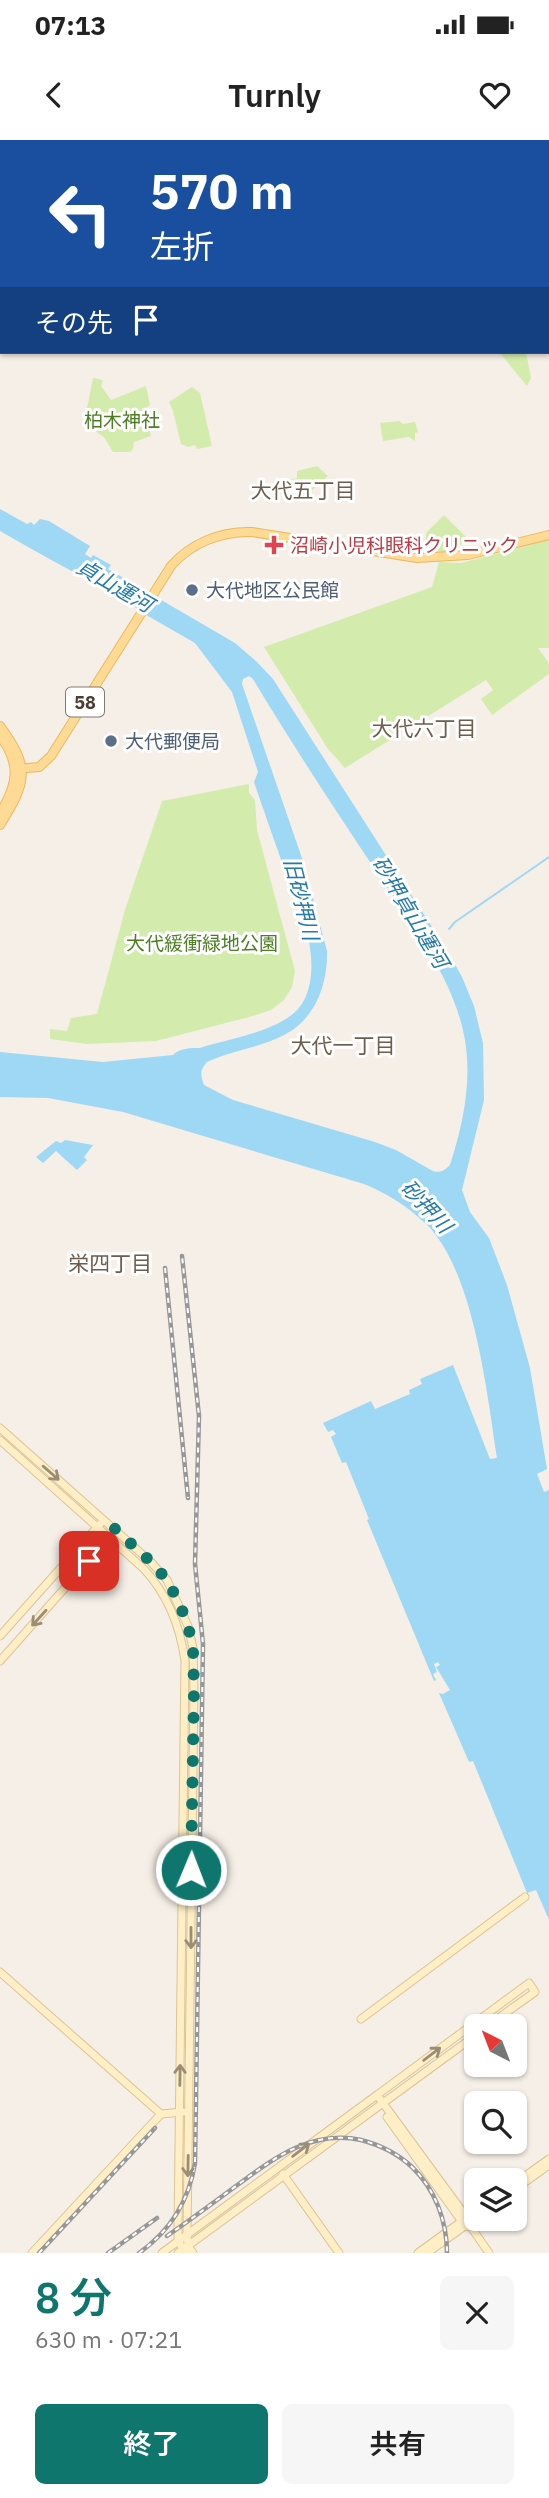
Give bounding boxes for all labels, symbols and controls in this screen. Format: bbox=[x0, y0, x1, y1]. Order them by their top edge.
text: 07:13 bbox=[35, 8, 106, 42]
text: Turnly bbox=[228, 74, 321, 116]
icon: back bbox=[35, 76, 73, 114]
icon: heart bbox=[476, 76, 514, 114]
text: 570 m bbox=[150, 159, 294, 222]
icon: left bbox=[35, 168, 126, 259]
text: 左折 bbox=[150, 225, 214, 267]
icon: arrive bbox=[127, 301, 165, 339]
text: その先 bbox=[35, 305, 113, 339]
park label: 柏木神社 bbox=[84, 408, 160, 432]
district label: 大代五丁目 bbox=[251, 476, 356, 504]
place label: 沼崎小児科眼科クリニック bbox=[290, 533, 518, 557]
marker: 沼崎小児科眼科クリニック bbox=[264, 535, 284, 555]
water label: 貞山運河 bbox=[72, 552, 162, 620]
place label: 大代地区公民館 bbox=[206, 578, 339, 602]
marker: 大代地区公民館 bbox=[184, 582, 200, 598]
road number: 58 bbox=[66, 688, 104, 716]
district label: 大代六丁目 bbox=[372, 714, 477, 742]
place label: 大代郵便局 bbox=[125, 729, 220, 753]
marker: 大代郵便局 bbox=[103, 733, 119, 749]
water label: 砂押貞山運河 bbox=[367, 851, 458, 977]
water label: 旧砂押川 bbox=[278, 855, 326, 945]
park label: 大代緩衝緑地公園 bbox=[126, 931, 278, 955]
district label: 大代一丁目 bbox=[291, 1031, 396, 1059]
water label: 砂押川 bbox=[395, 1173, 460, 1240]
district label: 栄四丁目 bbox=[68, 1249, 152, 1277]
one-way arrow bbox=[42, 1465, 60, 1481]
pin bbox=[59, 1531, 119, 1591]
icon: arrive bbox=[70, 1542, 108, 1580]
one-way arrow bbox=[30, 1609, 47, 1626]
position arrow bbox=[154, 1833, 228, 1907]
one-way arrow bbox=[184, 1927, 198, 1950]
north arrow bbox=[464, 2014, 527, 2077]
map controls bbox=[464, 2014, 527, 2231]
one-way arrow bbox=[422, 2047, 441, 2062]
one-way arrow bbox=[173, 2063, 187, 2086]
button: search bbox=[464, 2091, 527, 2154]
one-way arrow bbox=[291, 2143, 310, 2158]
one-way arrow bbox=[181, 2154, 195, 2177]
button: layers bbox=[464, 2168, 527, 2231]
text: 8 分 bbox=[35, 2270, 112, 2325]
button: close bbox=[440, 2276, 514, 2350]
text: 630 m · 07:21 bbox=[35, 2324, 182, 2354]
button: 終了 bbox=[35, 2404, 268, 2484]
button: 共有 bbox=[282, 2404, 514, 2484]

